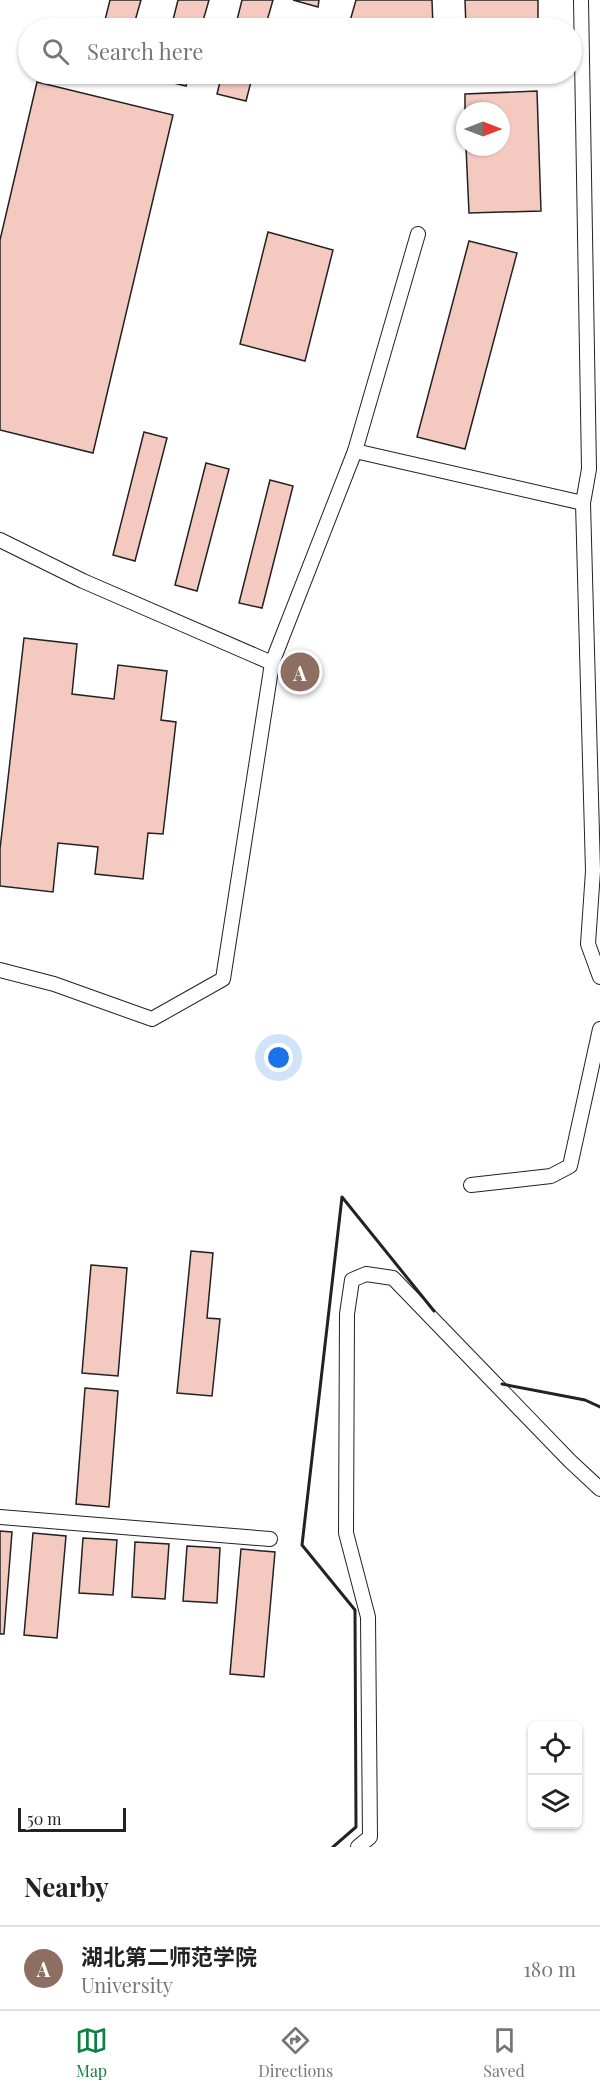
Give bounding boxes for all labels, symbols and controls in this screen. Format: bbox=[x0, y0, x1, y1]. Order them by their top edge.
search box bbox=[18, 18, 582, 84]
icon: search bbox=[39, 35, 72, 68]
text: Search here bbox=[87, 36, 203, 66]
north arrow bbox=[456, 102, 510, 156]
pin: A bbox=[280, 650, 320, 694]
your location bbox=[264, 1043, 293, 1072]
map controls bbox=[528, 1721, 582, 1829]
button: locate bbox=[528, 1721, 582, 1775]
button: layers bbox=[528, 1775, 582, 1829]
scale bar bbox=[18, 1805, 126, 1832]
text: 50 m bbox=[27, 1808, 61, 1829]
text: Nearby bbox=[24, 1869, 109, 1904]
text: 湖北第二师范学院 bbox=[81, 1941, 257, 1971]
text: A bbox=[37, 1955, 50, 1982]
text: 180 m bbox=[523, 1955, 576, 1982]
text: University bbox=[81, 1971, 173, 1998]
tab: Map bbox=[75, 2024, 108, 2081]
tab: Directions bbox=[258, 2024, 333, 2081]
tab: Saved bbox=[483, 2024, 525, 2081]

